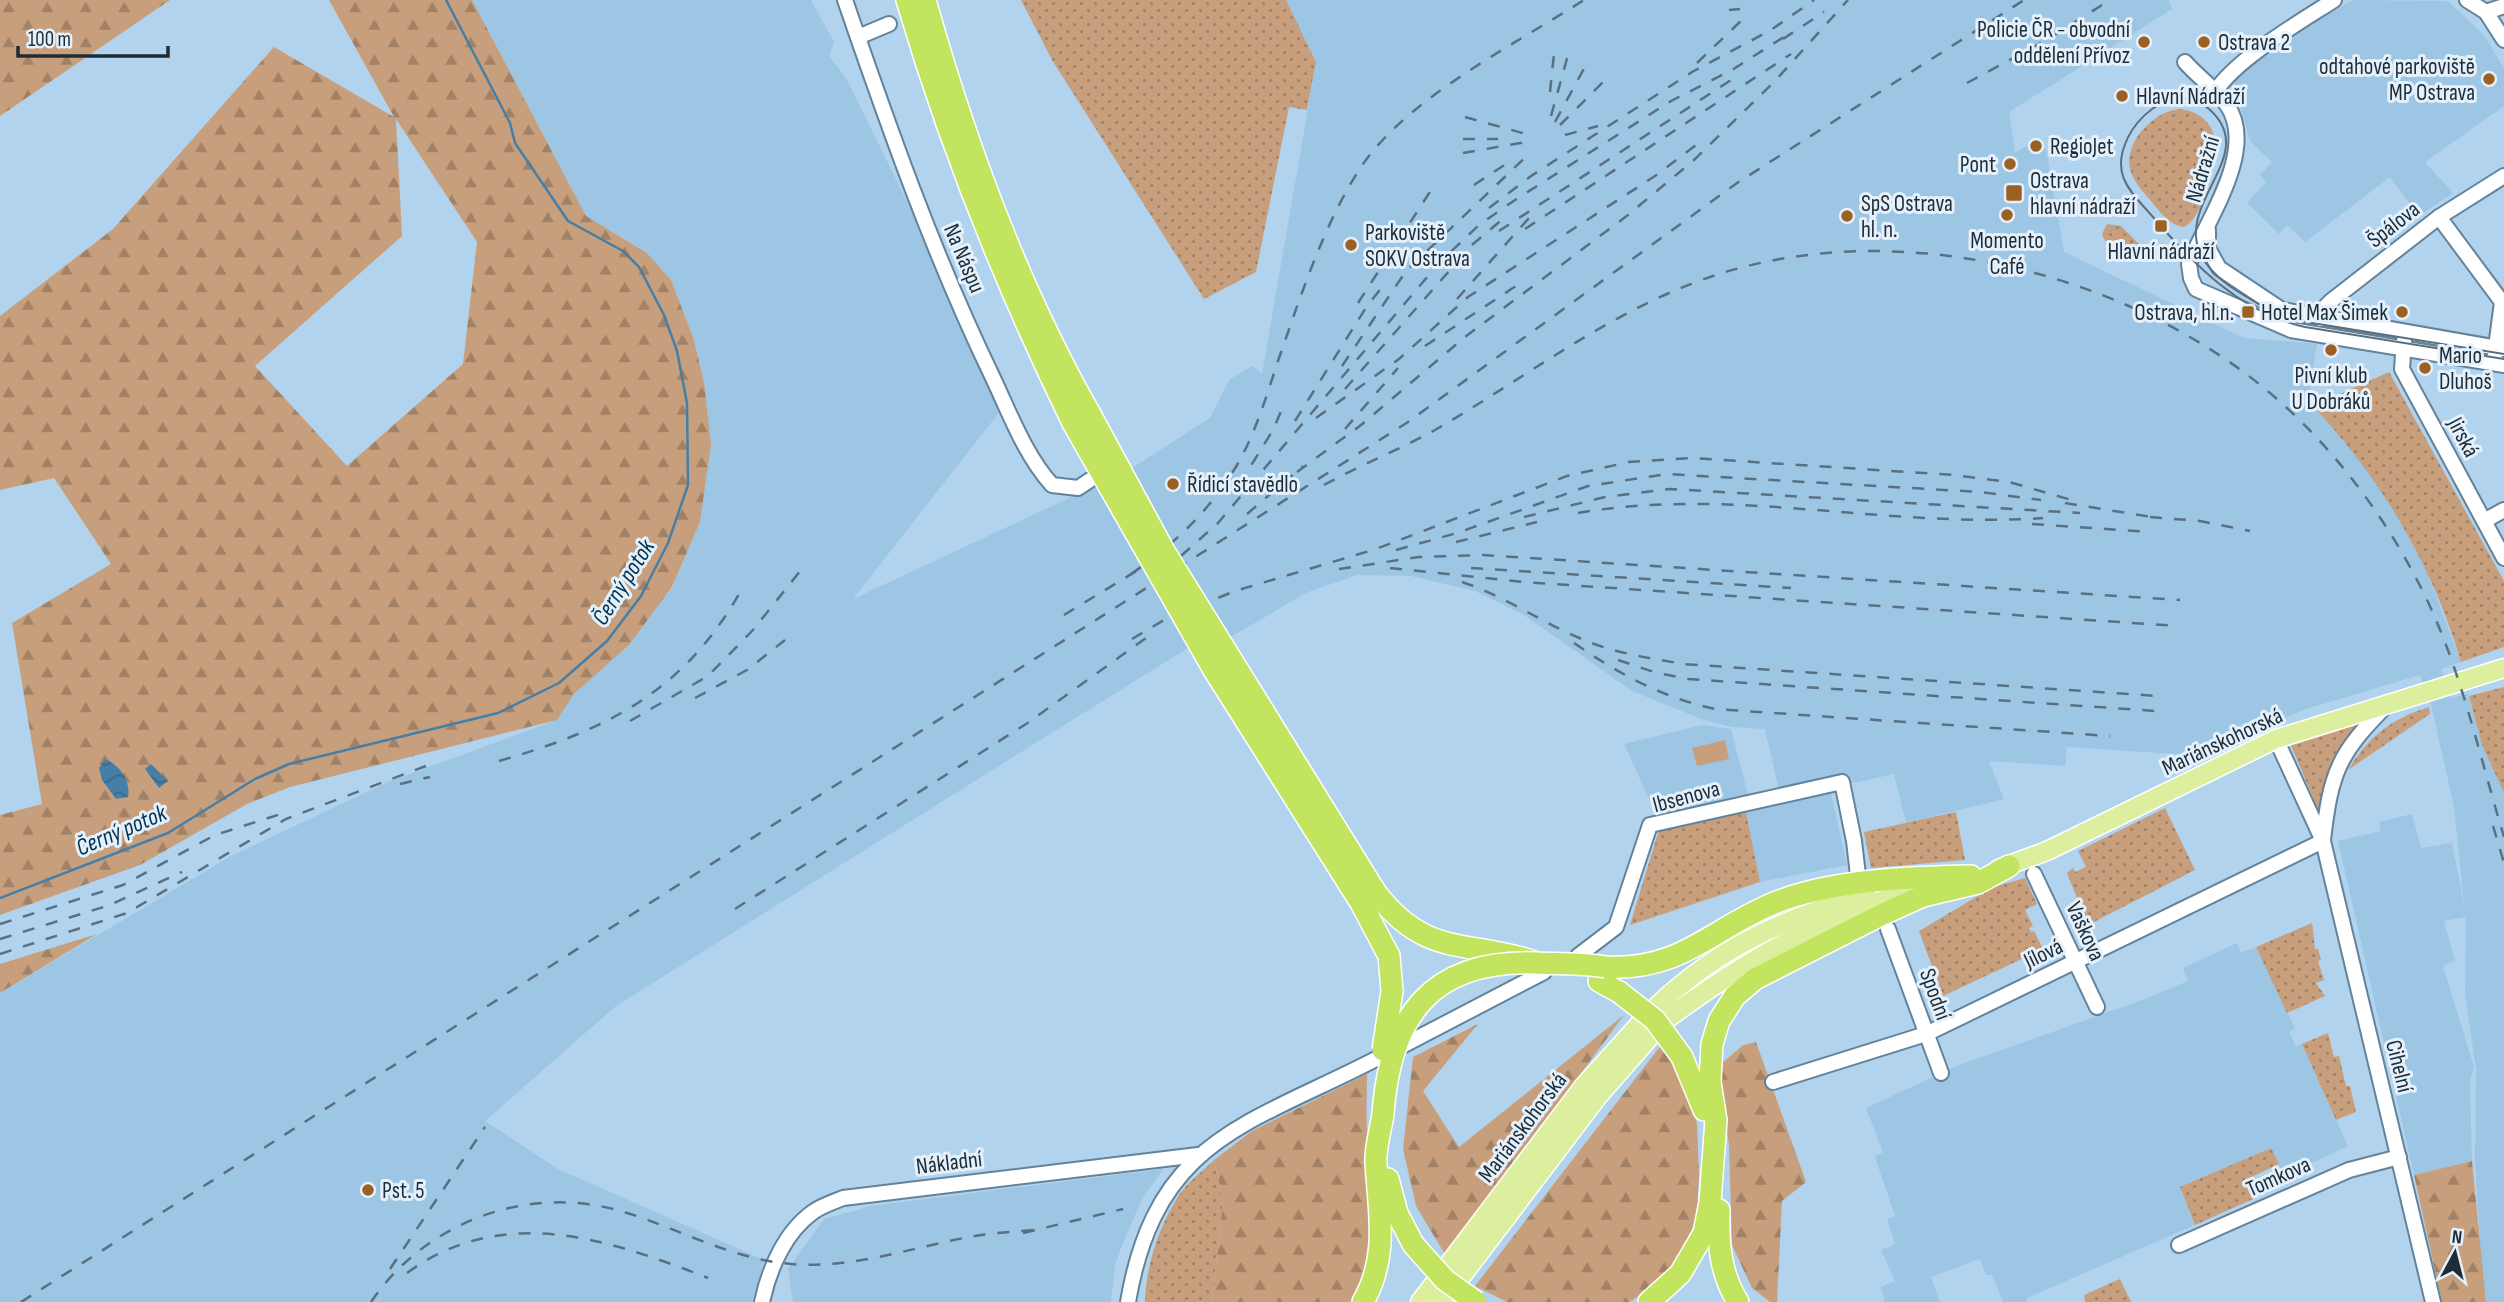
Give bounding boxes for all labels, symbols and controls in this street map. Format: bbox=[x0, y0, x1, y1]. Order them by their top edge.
scale bar bbox=[18, 14, 168, 58]
place label: Policie ČR - obvodní oddělení Přívoz bbox=[1977, 16, 2131, 70]
text: 100 m bbox=[28, 27, 71, 52]
place label: Ostrava 2 bbox=[2218, 29, 2290, 57]
marker: Policie ČR - obvodní oddělení Přívoz bbox=[2136, 34, 2152, 50]
marker: Ostrava 2 bbox=[2196, 34, 2212, 50]
place label: odtahové parkoviště MP Ostrava bbox=[2319, 53, 2475, 107]
marker: odtahové parkoviště MP Ostrava bbox=[2481, 71, 2497, 87]
place label: Hlavní Nádraží bbox=[2136, 83, 2246, 111]
marker: Hlavní Nádraží bbox=[2114, 88, 2130, 104]
street label: Nádražní bbox=[2180, 132, 2226, 206]
place label: RegioJet bbox=[2050, 133, 2114, 161]
marker: RegioJet bbox=[2028, 138, 2044, 154]
place label: Pont bbox=[1960, 151, 1996, 179]
marker: Pont bbox=[2002, 156, 2018, 172]
place label: Ostrava hlavní nádraží bbox=[2030, 167, 2136, 221]
marker: Ostrava hlavní nádraží bbox=[2004, 183, 2024, 203]
place label: SpS Ostrava hl. n. bbox=[1861, 190, 1953, 244]
street label: Špálova bbox=[2362, 196, 2426, 254]
marker: Momento Café bbox=[1999, 207, 2015, 223]
marker: SpS Ostrava hl. n. bbox=[1839, 208, 1855, 224]
marker: Hlavní nádraží bbox=[2153, 218, 2169, 234]
place label: Parkoviště SOKV Ostrava bbox=[1365, 219, 1470, 273]
street label: Na Náspu bbox=[937, 220, 991, 297]
place label: Momento Café bbox=[1970, 227, 2044, 281]
marker: Parkoviště SOKV Ostrava bbox=[1343, 237, 1359, 253]
place label: Hlavní nádraží bbox=[2107, 238, 2215, 266]
place label: Ostrava, hl.n. bbox=[2134, 299, 2234, 327]
place label: Hotel Max Šimek bbox=[2261, 299, 2388, 327]
marker: Ostrava, hl.n. bbox=[2240, 304, 2256, 320]
marker: Hotel Max Šimek bbox=[2394, 304, 2410, 320]
marker: Pivní klub U Dobráků bbox=[2323, 342, 2339, 358]
place label: Mario Dluhoš bbox=[2439, 342, 2492, 396]
marker: Mario Dluhoš bbox=[2417, 360, 2433, 376]
place label: Pivní klub U Dobráků bbox=[2292, 362, 2370, 416]
street label: Jirská bbox=[2441, 412, 2485, 462]
place label: Řídicí stavědlo bbox=[1187, 471, 1298, 499]
marker: Řídicí stavědlo bbox=[1165, 476, 1181, 492]
water label: Černý potok bbox=[586, 533, 662, 630]
street label: Mariánskohorská bbox=[2158, 702, 2287, 782]
street label: Ibsenova bbox=[1650, 775, 1723, 819]
water label: Černý potok bbox=[72, 798, 172, 862]
street label: Vaškova bbox=[2059, 897, 2111, 965]
street label: Jílová bbox=[2018, 933, 2068, 976]
street label: Spodní bbox=[1913, 965, 1957, 1025]
street label: Cihelní bbox=[2379, 1037, 2419, 1096]
street label: Mariánskohorská bbox=[1473, 1067, 1573, 1188]
street label: Nákladní bbox=[915, 1145, 984, 1181]
street label: Tomkova bbox=[2242, 1150, 2315, 1203]
place label: Pst. 5 bbox=[382, 1177, 424, 1205]
marker: Pst. 5 bbox=[360, 1182, 376, 1198]
north arrow bbox=[2420, 1218, 2490, 1288]
text: N bbox=[2450, 1226, 2463, 1250]

